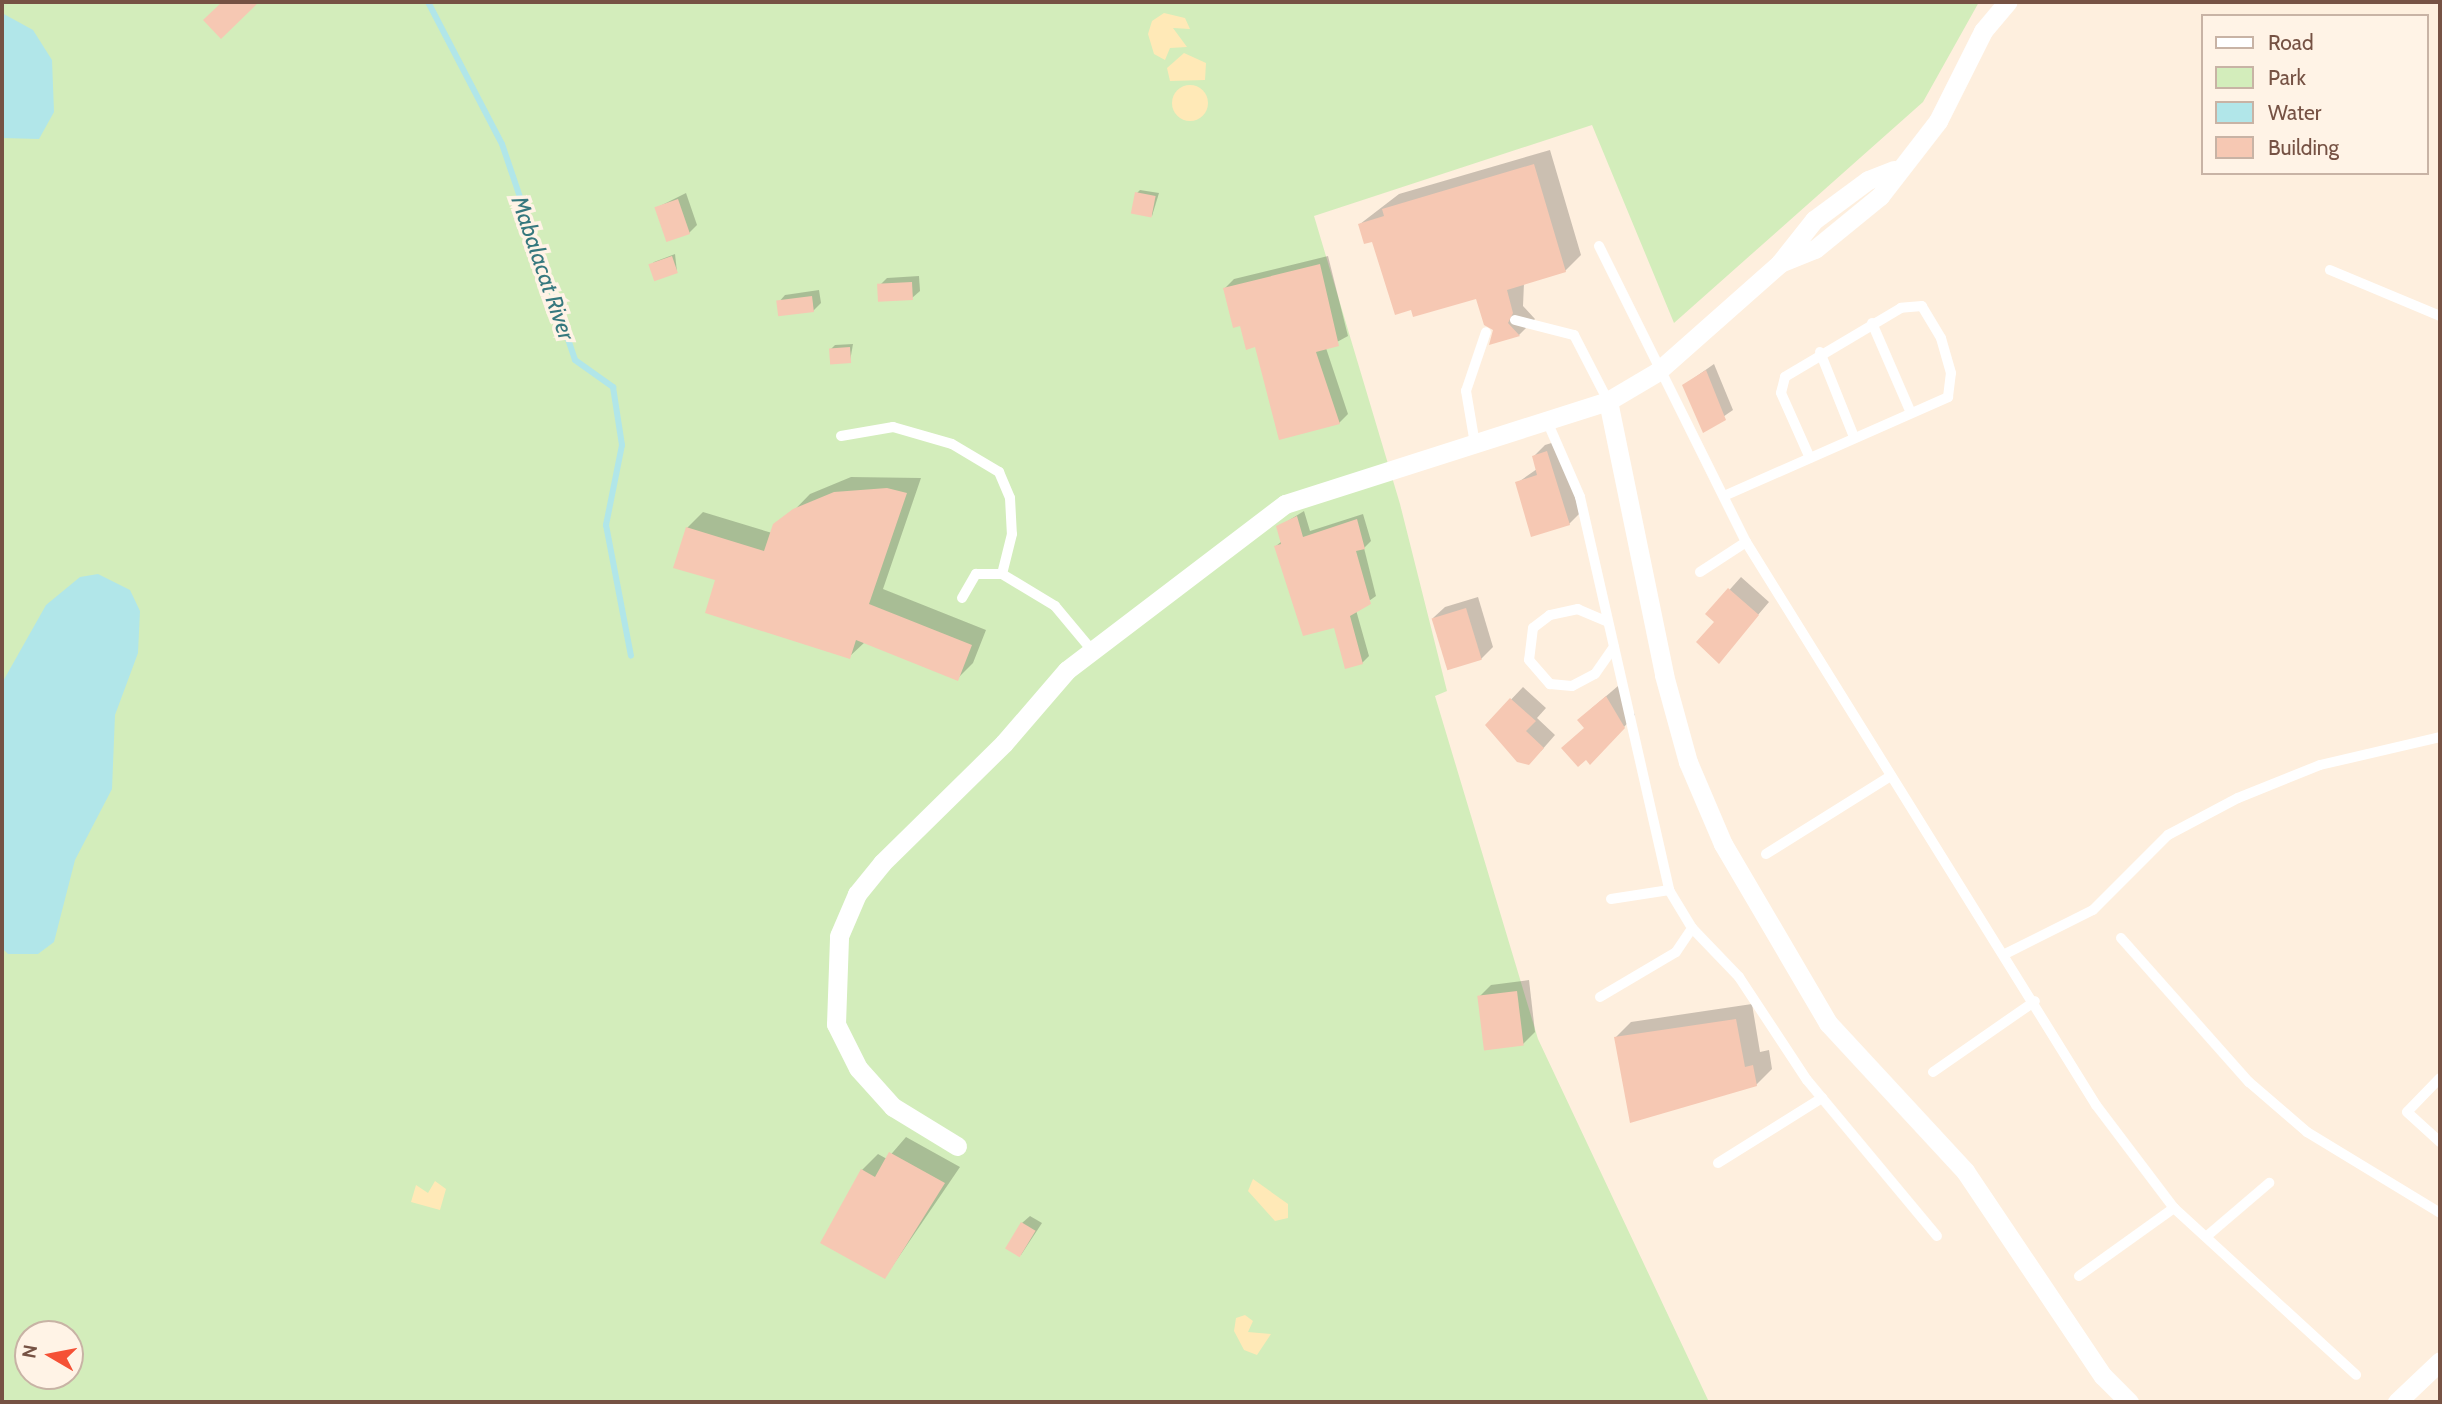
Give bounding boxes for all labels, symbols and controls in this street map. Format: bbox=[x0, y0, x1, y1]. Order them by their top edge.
legend bbox=[2200, 14, 2428, 175]
text: Road bbox=[2268, 30, 2314, 55]
text: Park bbox=[2268, 65, 2306, 90]
text: Water bbox=[2268, 100, 2321, 125]
text: Building bbox=[2268, 135, 2339, 160]
water label: Mabalacat River bbox=[505, 192, 581, 344]
north arrow bbox=[14, 1320, 84, 1390]
text: N bbox=[17, 1343, 42, 1360]

